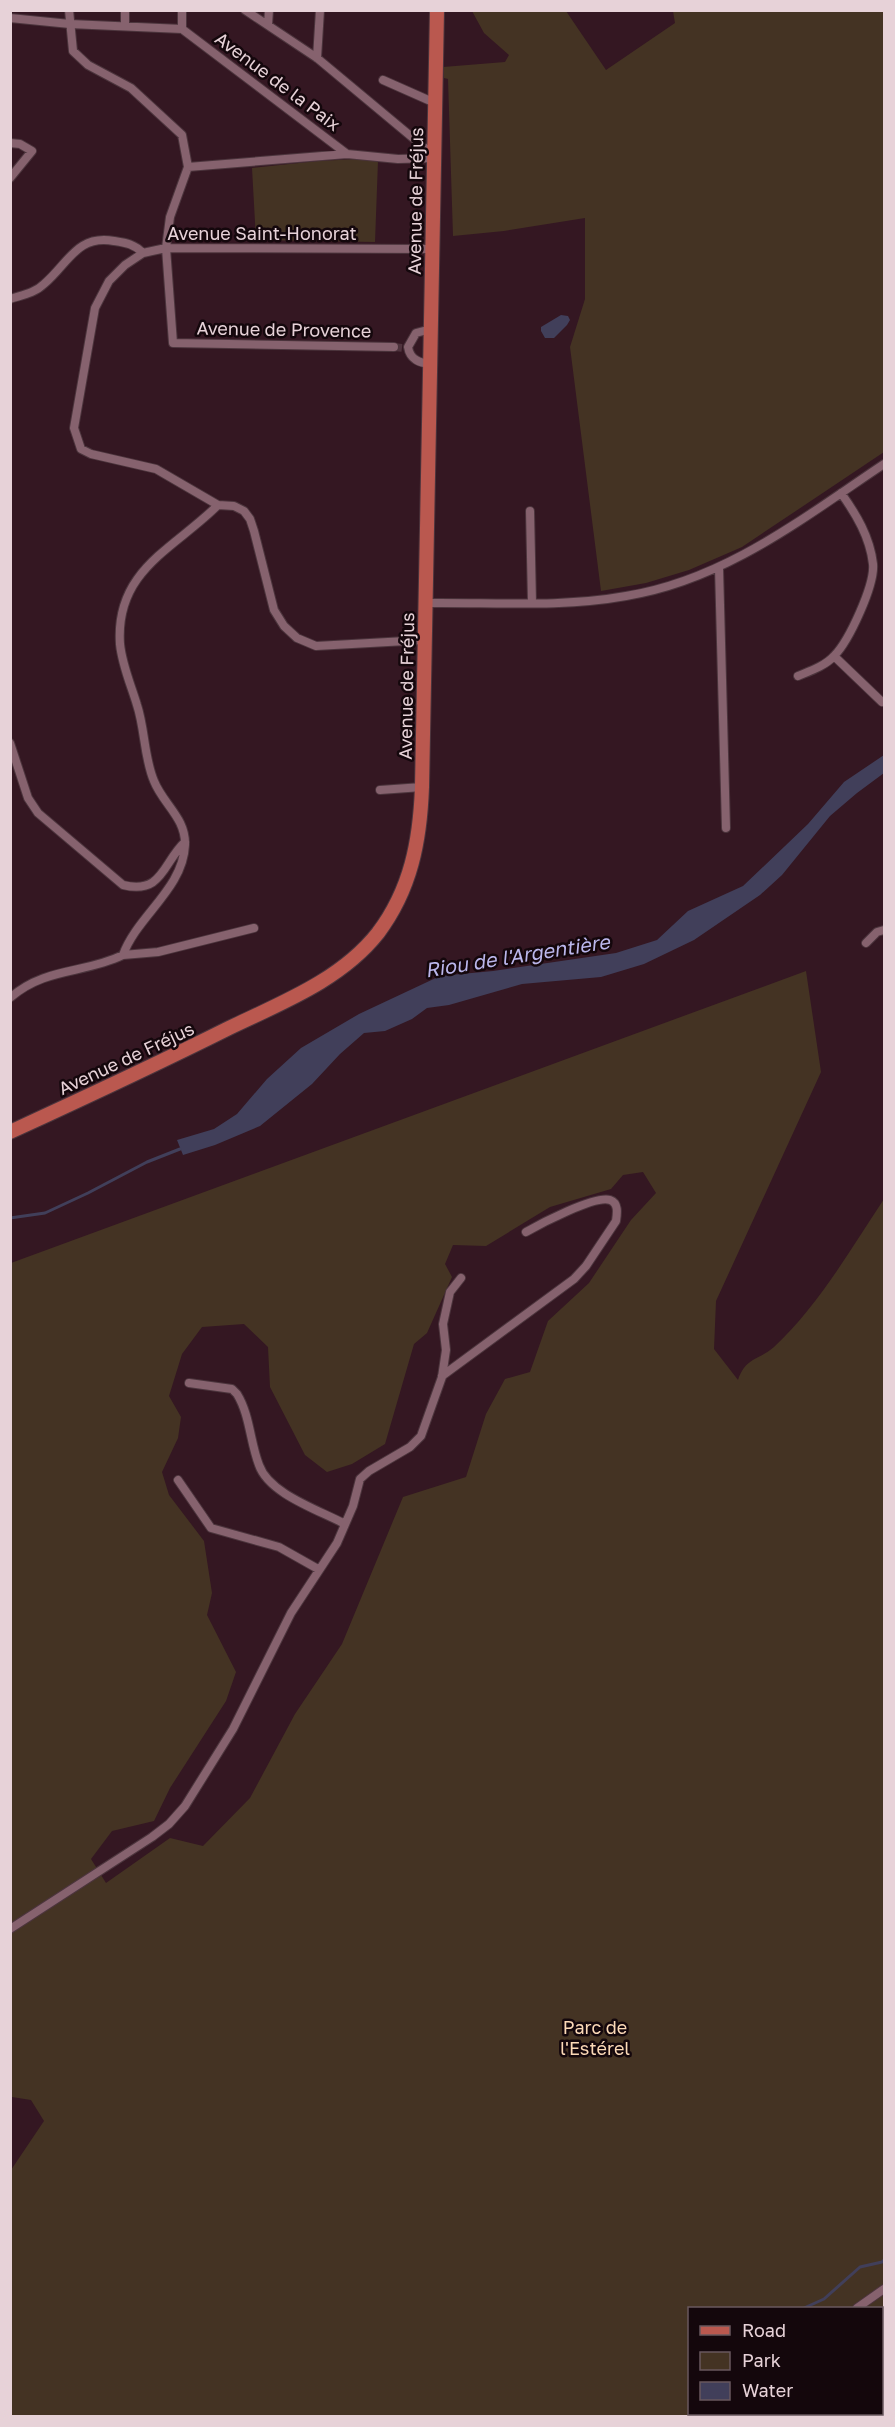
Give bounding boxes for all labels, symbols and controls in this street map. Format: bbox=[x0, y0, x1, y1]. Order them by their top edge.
street label: Avenue de la Paix bbox=[211, 27, 345, 135]
street label: Avenue de Fréjus bbox=[403, 127, 427, 275]
street label: Avenue Saint-Honorat bbox=[167, 222, 357, 244]
street label: Avenue de Provence bbox=[197, 316, 371, 342]
street label: Avenue de Fréjus bbox=[394, 612, 418, 760]
water label: Riou de l'Argentière bbox=[423, 928, 613, 982]
street label: Avenue de Fréjus bbox=[55, 1017, 197, 1099]
park label: Parc de l'Estérel bbox=[560, 2016, 630, 2059]
legend bbox=[688, 2307, 883, 2415]
text: Road bbox=[742, 2319, 786, 2341]
text: Park bbox=[742, 2349, 781, 2371]
text: Water bbox=[742, 2379, 793, 2401]

